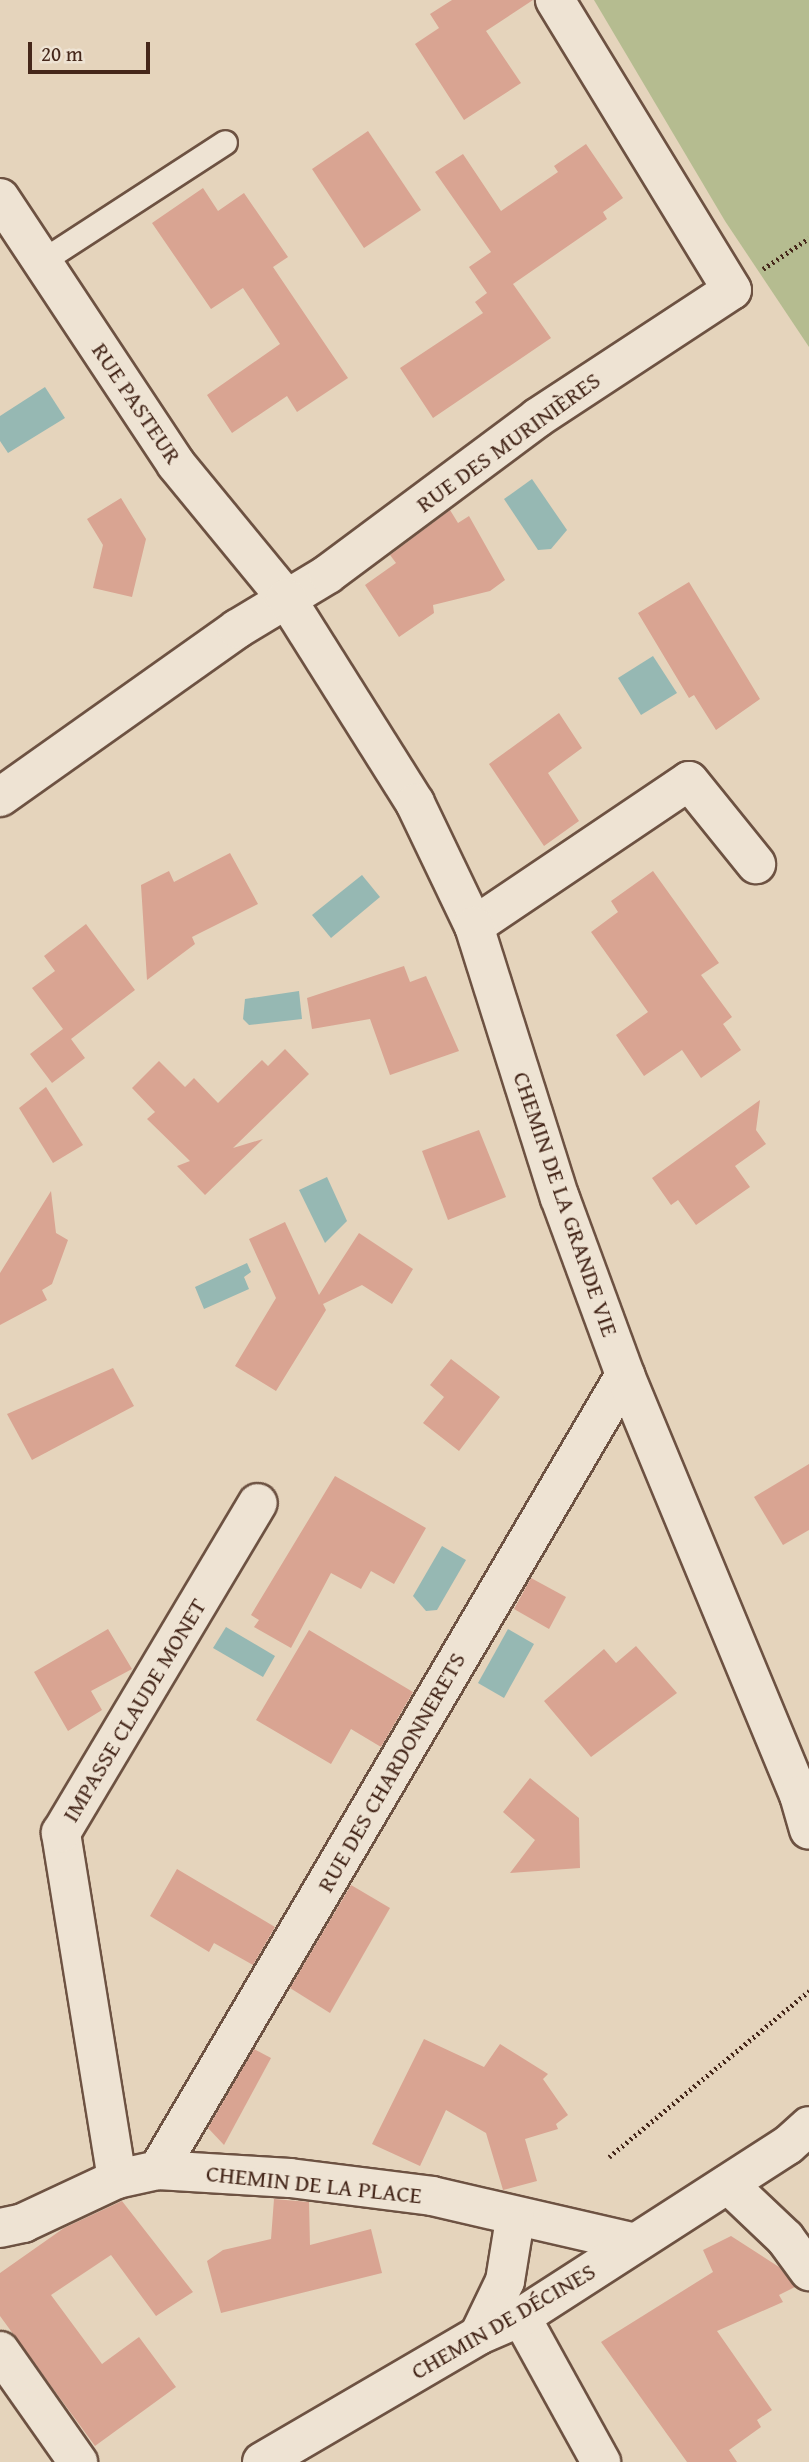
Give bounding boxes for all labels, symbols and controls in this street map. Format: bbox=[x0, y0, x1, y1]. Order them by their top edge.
scale bar bbox=[32, 28, 154, 72]
text: 20 m bbox=[41, 38, 83, 69]
street label: RUE PASTEUR bbox=[86, 337, 188, 469]
street label: RUE DES MURINIÈRES bbox=[410, 366, 606, 518]
street label: CHEMIN DE LA GRANDE VIE bbox=[507, 1068, 625, 1340]
street label: IMPASSE CLAUDE MONET bbox=[56, 1593, 212, 1827]
street label: RUE DES CHARDONNERETS bbox=[311, 1647, 471, 1897]
street label: CHEMIN DE LA PLACE bbox=[205, 2158, 423, 2210]
street label: CHEMIN DE DÉCINES bbox=[406, 2257, 600, 2385]

